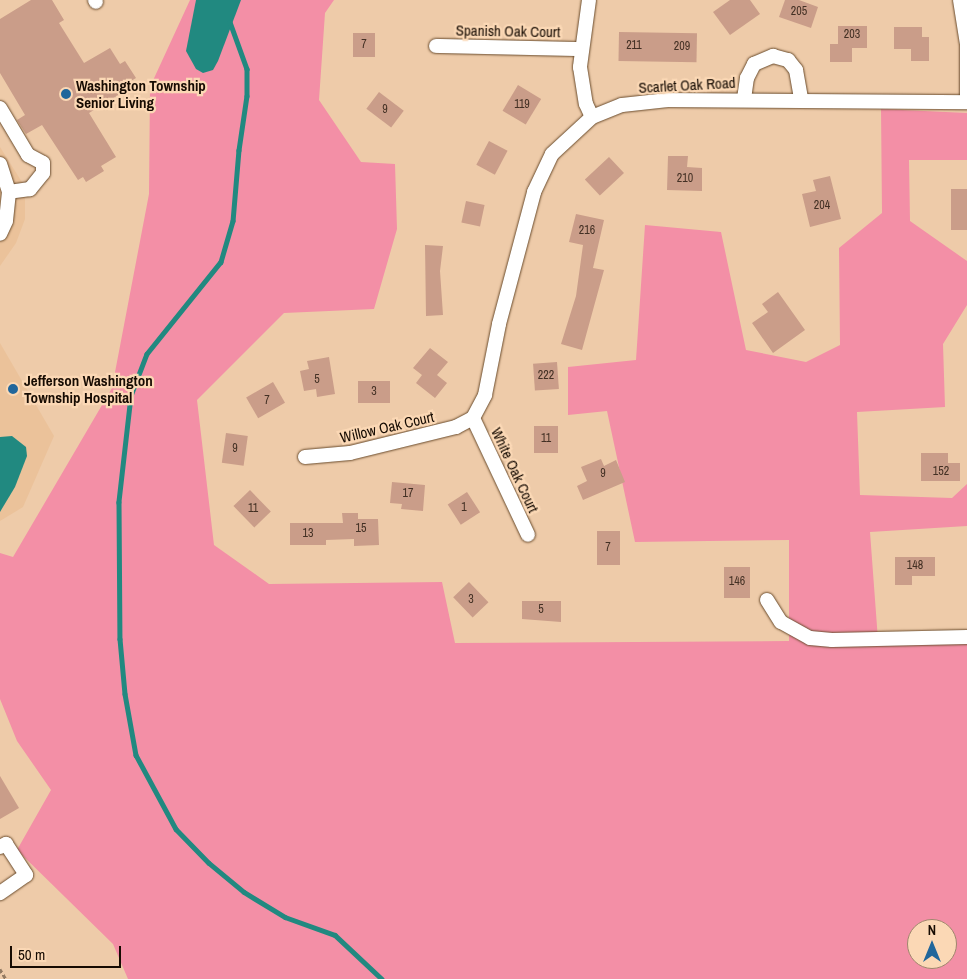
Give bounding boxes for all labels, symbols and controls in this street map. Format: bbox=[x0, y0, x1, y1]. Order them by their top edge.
house number: 205 bbox=[791, 5, 807, 19]
street label: Spanish Oak Court bbox=[456, 21, 560, 41]
house number: 203 bbox=[844, 28, 860, 42]
house number: 7 bbox=[361, 38, 367, 52]
house number: 211 bbox=[626, 39, 642, 53]
house number: 209 bbox=[674, 40, 690, 54]
street label: Scarlet Oak Road bbox=[638, 73, 736, 97]
place label: Washington Township Senior Living bbox=[76, 76, 206, 111]
marker: Washington Township Senior Living bbox=[60, 88, 72, 100]
house number: 119 bbox=[514, 98, 530, 112]
house number: 9 bbox=[382, 103, 388, 117]
house number: 210 bbox=[677, 172, 693, 186]
house number: 204 bbox=[814, 199, 830, 213]
house number: 216 bbox=[579, 224, 595, 238]
house number: 222 bbox=[538, 369, 554, 383]
place label: Jefferson Washington Township Hospital bbox=[24, 371, 153, 406]
house number: 5 bbox=[314, 373, 320, 387]
marker: Jefferson Washington Township Hospital bbox=[6, 382, 20, 396]
house number: 3 bbox=[371, 385, 377, 399]
house number: 7 bbox=[264, 394, 270, 408]
street label: Willow Oak Court bbox=[338, 407, 436, 447]
street label: White Oak Court bbox=[487, 425, 543, 515]
house number: 11 bbox=[541, 432, 551, 446]
house number: 9 bbox=[232, 442, 238, 456]
house number: 152 bbox=[933, 465, 949, 479]
house number: 9 bbox=[600, 467, 606, 481]
house number: 17 bbox=[403, 487, 413, 501]
house number: 1 bbox=[461, 501, 467, 515]
house number: 11 bbox=[248, 502, 258, 516]
house number: 15 bbox=[356, 522, 366, 536]
house number: 13 bbox=[303, 527, 313, 541]
house number: 7 bbox=[605, 541, 611, 555]
house number: 148 bbox=[907, 559, 923, 573]
house number: 146 bbox=[729, 575, 745, 589]
house number: 3 bbox=[468, 593, 474, 607]
house number: 5 bbox=[538, 603, 544, 617]
north arrow bbox=[907, 919, 957, 969]
text: N bbox=[928, 921, 936, 939]
scale bar bbox=[12, 936, 124, 968]
text: 50 m bbox=[18, 944, 45, 965]

